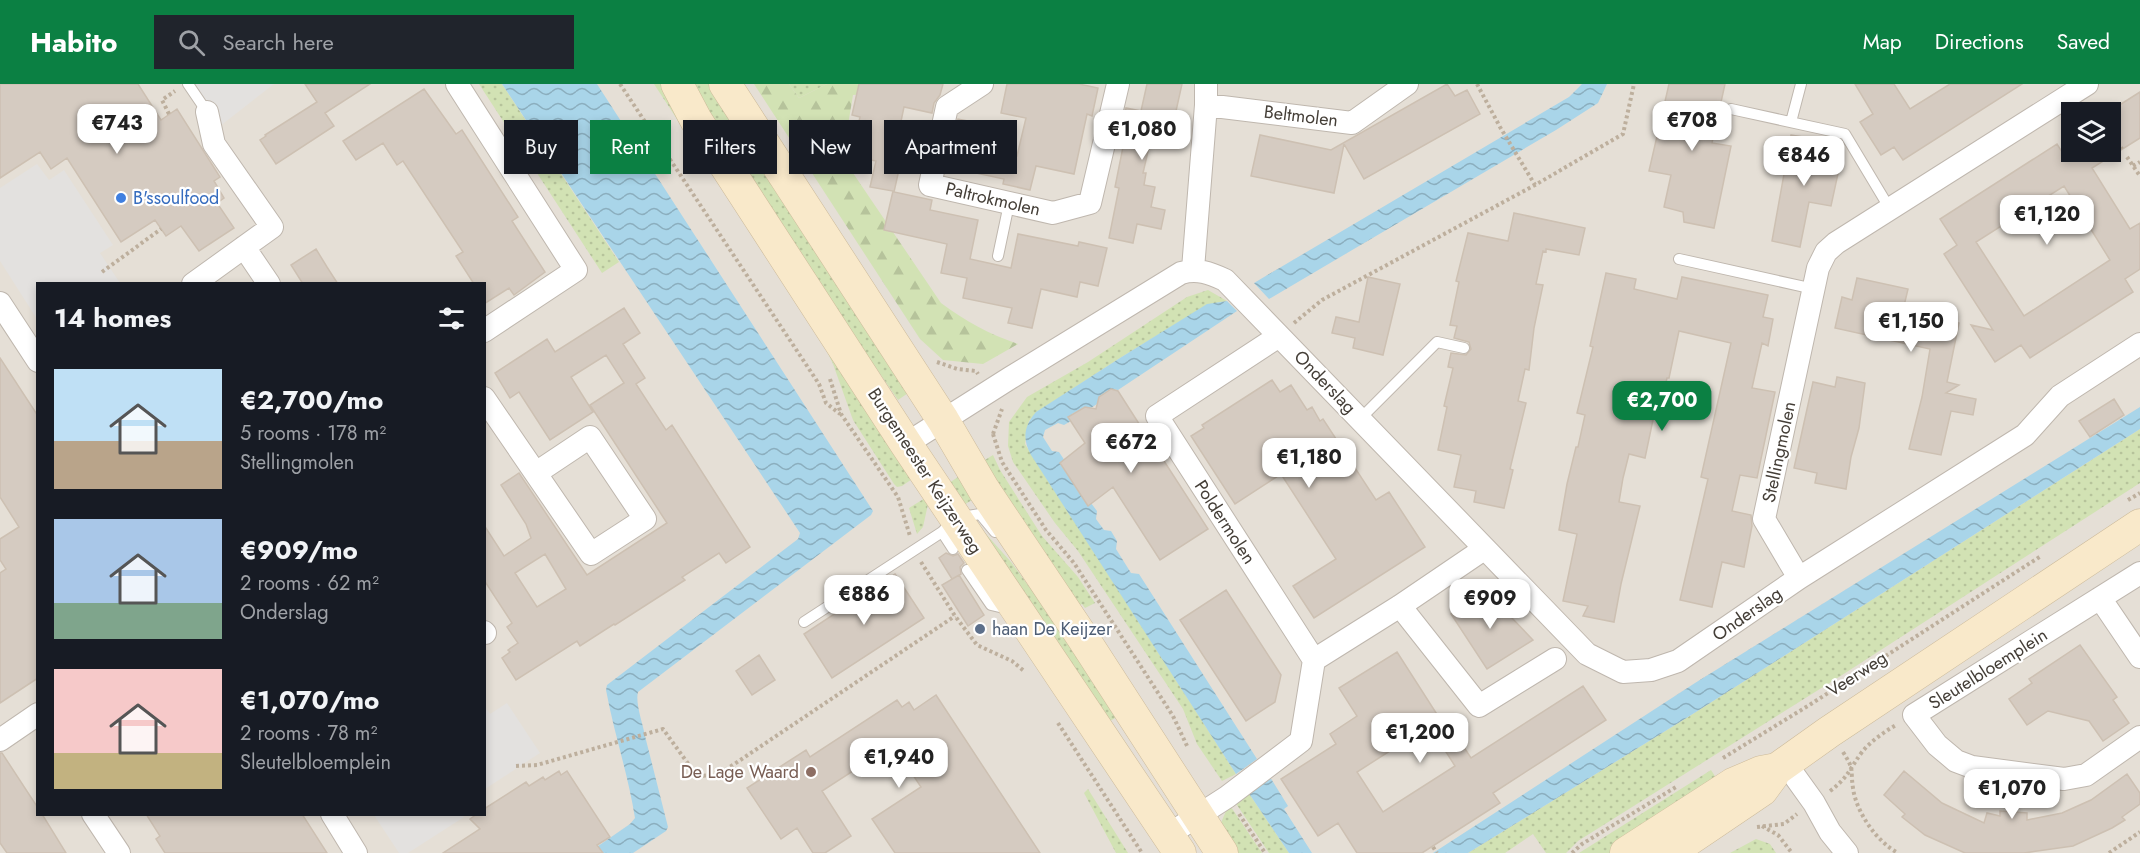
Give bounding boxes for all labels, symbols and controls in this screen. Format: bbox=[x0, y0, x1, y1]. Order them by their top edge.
search box bbox=[154, 15, 574, 69]
text: Habito bbox=[30, 22, 118, 63]
icon: search bbox=[175, 26, 208, 59]
text: Search here bbox=[223, 26, 334, 58]
text: Map bbox=[1863, 27, 1902, 57]
text: Directions bbox=[1935, 27, 2024, 57]
text: Saved bbox=[2057, 27, 2110, 57]
street label: Beltmolen bbox=[1262, 99, 1340, 133]
pin: €708 bbox=[1656, 101, 1728, 152]
map controls bbox=[2061, 102, 2121, 162]
button: layers bbox=[2061, 102, 2121, 162]
pin: €743 bbox=[81, 104, 153, 155]
text: €708 bbox=[1667, 106, 1717, 135]
text: €743 bbox=[91, 109, 143, 138]
pin: €1,080 bbox=[1093, 110, 1191, 161]
text: €1,080 bbox=[1108, 115, 1176, 144]
chip: Buy bbox=[504, 120, 578, 174]
chip: Rent bbox=[590, 120, 671, 174]
chip: Filters bbox=[683, 120, 777, 174]
chip: New bbox=[789, 120, 872, 174]
chip: Apartment bbox=[884, 120, 1017, 174]
pin: €846 bbox=[1768, 136, 1840, 187]
text: €846 bbox=[1778, 141, 1830, 170]
street label: Paltrokmolen bbox=[943, 175, 1043, 223]
place label: B'ssoulfood bbox=[133, 185, 219, 211]
marker: B'ssoulfood bbox=[114, 191, 128, 205]
pin: €1,120 bbox=[1998, 195, 2096, 246]
text: €1,120 bbox=[2014, 200, 2080, 229]
text: 14 homes bbox=[54, 299, 171, 337]
icon: filters bbox=[435, 302, 468, 335]
pin: €1,150 bbox=[1862, 302, 1960, 353]
text: €1,150 bbox=[1878, 307, 1944, 336]
street label: Onderslag bbox=[1288, 344, 1362, 420]
text: €2,700/mo bbox=[240, 381, 383, 419]
pin: €2,700 bbox=[1613, 381, 1711, 432]
street label: Burgemeester Keijzerweg bbox=[861, 383, 989, 559]
text: €2,700 bbox=[1626, 386, 1698, 415]
icon: home bbox=[102, 393, 174, 465]
street label: Stellingmolen bbox=[1756, 399, 1802, 505]
text: 5 rooms · 178 m² bbox=[240, 419, 386, 448]
pin: €672 bbox=[1095, 423, 1167, 474]
text: €672 bbox=[1105, 428, 1157, 457]
pin: €1,180 bbox=[1260, 438, 1358, 489]
text: €1,180 bbox=[1276, 443, 1342, 472]
text: Stellingmolen bbox=[240, 448, 354, 477]
street label: Poldermolen bbox=[1188, 475, 1262, 569]
text: €909/mo bbox=[240, 531, 358, 569]
icon: home bbox=[102, 543, 174, 615]
text: 2 rooms · 62 m² bbox=[240, 569, 379, 598]
pin: €886 bbox=[828, 575, 900, 626]
pin: €909 bbox=[1454, 579, 1526, 630]
text: €886 bbox=[838, 580, 890, 609]
street label: Onderslag bbox=[1707, 580, 1787, 648]
text: €909 bbox=[1463, 584, 1517, 613]
text: Onderslag bbox=[240, 598, 329, 627]
place label: haan De Keijzer bbox=[992, 616, 1113, 642]
marker: haan De Keijzer bbox=[973, 622, 987, 636]
street label: Sleutelbloemplein bbox=[1924, 622, 2052, 716]
street label: Veerweg bbox=[1822, 645, 1892, 703]
text: €1,070/mo bbox=[240, 681, 379, 719]
icon: home bbox=[102, 693, 174, 765]
pin: €1,200 bbox=[1371, 713, 1469, 764]
text: €1,200 bbox=[1385, 718, 1455, 747]
text: 2 rooms · 78 m² bbox=[240, 719, 377, 748]
pin: €1,940 bbox=[850, 738, 948, 789]
text: €1,940 bbox=[864, 743, 934, 772]
text: Sleutelbloemplein bbox=[240, 748, 391, 777]
place label: De Lage Waard bbox=[681, 759, 799, 785]
marker: De Lage Waard bbox=[804, 765, 818, 779]
pin: €1,070 bbox=[1963, 769, 2061, 820]
text: €1,070 bbox=[1978, 774, 2046, 803]

